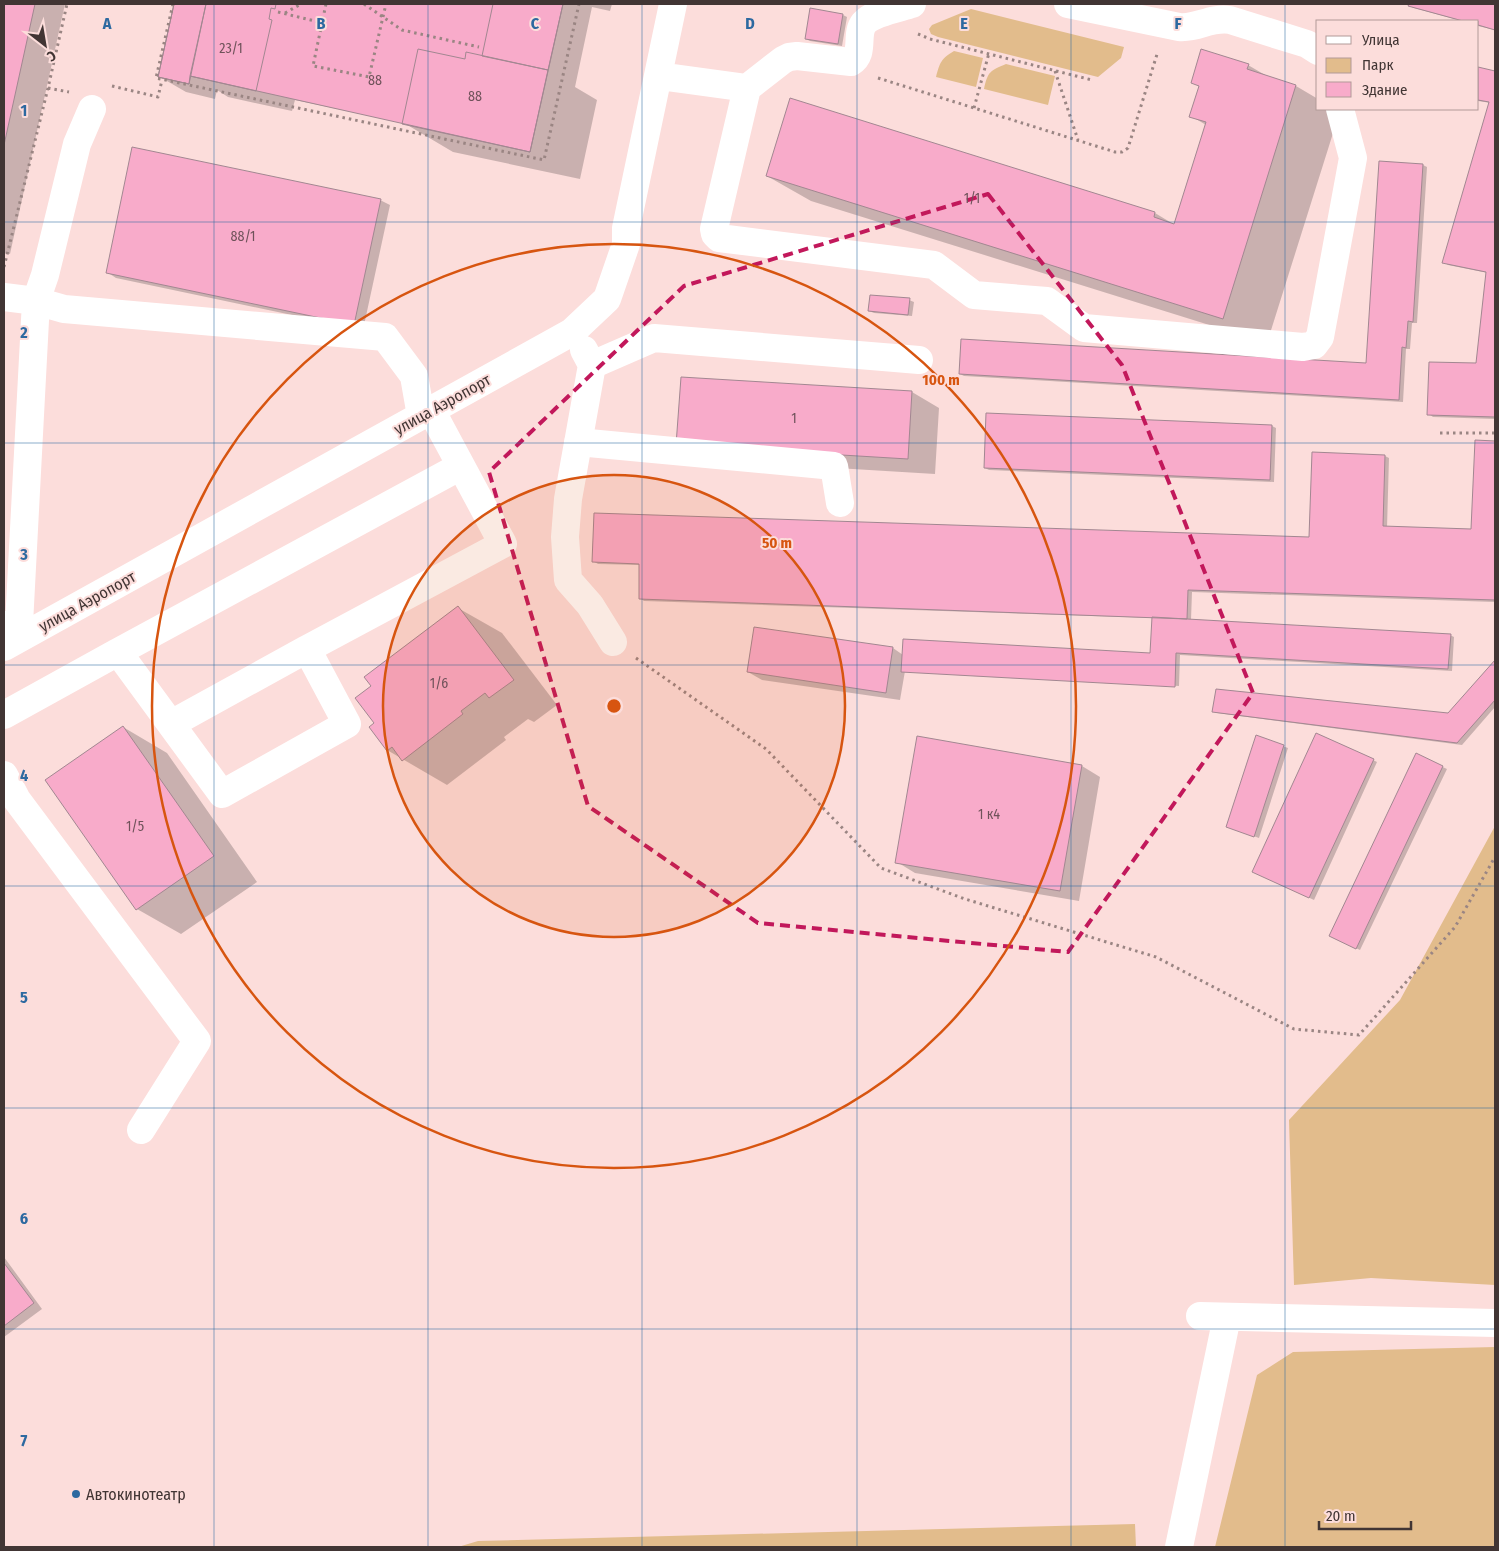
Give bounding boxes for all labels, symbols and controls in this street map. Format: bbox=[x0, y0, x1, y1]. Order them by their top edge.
text: A bbox=[102, 14, 112, 33]
text: B bbox=[317, 14, 326, 33]
text: C bbox=[531, 14, 540, 33]
text: D bbox=[745, 14, 755, 33]
text: E bbox=[960, 14, 968, 33]
text: F bbox=[1174, 14, 1182, 33]
north arrow bbox=[20, 20, 70, 70]
legend bbox=[1316, 20, 1479, 110]
text: Улица bbox=[1361, 31, 1400, 49]
house number: 23/1 bbox=[219, 40, 243, 57]
text: С bbox=[43, 47, 59, 65]
text: Парк bbox=[1362, 56, 1393, 74]
house number: 88 bbox=[368, 72, 382, 89]
text: Здание bbox=[1362, 81, 1408, 99]
house number: 88 bbox=[468, 88, 482, 105]
text: 1 bbox=[21, 101, 27, 120]
house number: 1/1 bbox=[964, 190, 980, 207]
house number: 88/1 bbox=[230, 228, 256, 245]
text: 2 bbox=[19, 323, 28, 342]
street label: улица Аэропорт bbox=[391, 370, 494, 439]
text: 100 m bbox=[922, 371, 960, 389]
house number: 1 bbox=[791, 410, 797, 427]
text: 50 m bbox=[762, 534, 792, 552]
text: 3 bbox=[19, 545, 28, 564]
street label: улица Аэропорт bbox=[36, 567, 139, 636]
house number: 1/6 bbox=[430, 675, 448, 692]
centre of rings bbox=[605, 697, 623, 715]
text: 4 bbox=[20, 766, 28, 785]
house number: 1 к4 bbox=[978, 806, 1000, 823]
house number: 1/5 bbox=[126, 818, 144, 835]
text: 5 bbox=[20, 988, 28, 1007]
text: 6 bbox=[20, 1209, 28, 1228]
text: 7 bbox=[21, 1431, 28, 1450]
place label: Автокинотеатр bbox=[86, 1485, 186, 1504]
marker: Автокинотеатр bbox=[70, 1488, 82, 1500]
scale bar bbox=[1319, 1498, 1412, 1530]
text: 20 m bbox=[1326, 1507, 1356, 1525]

